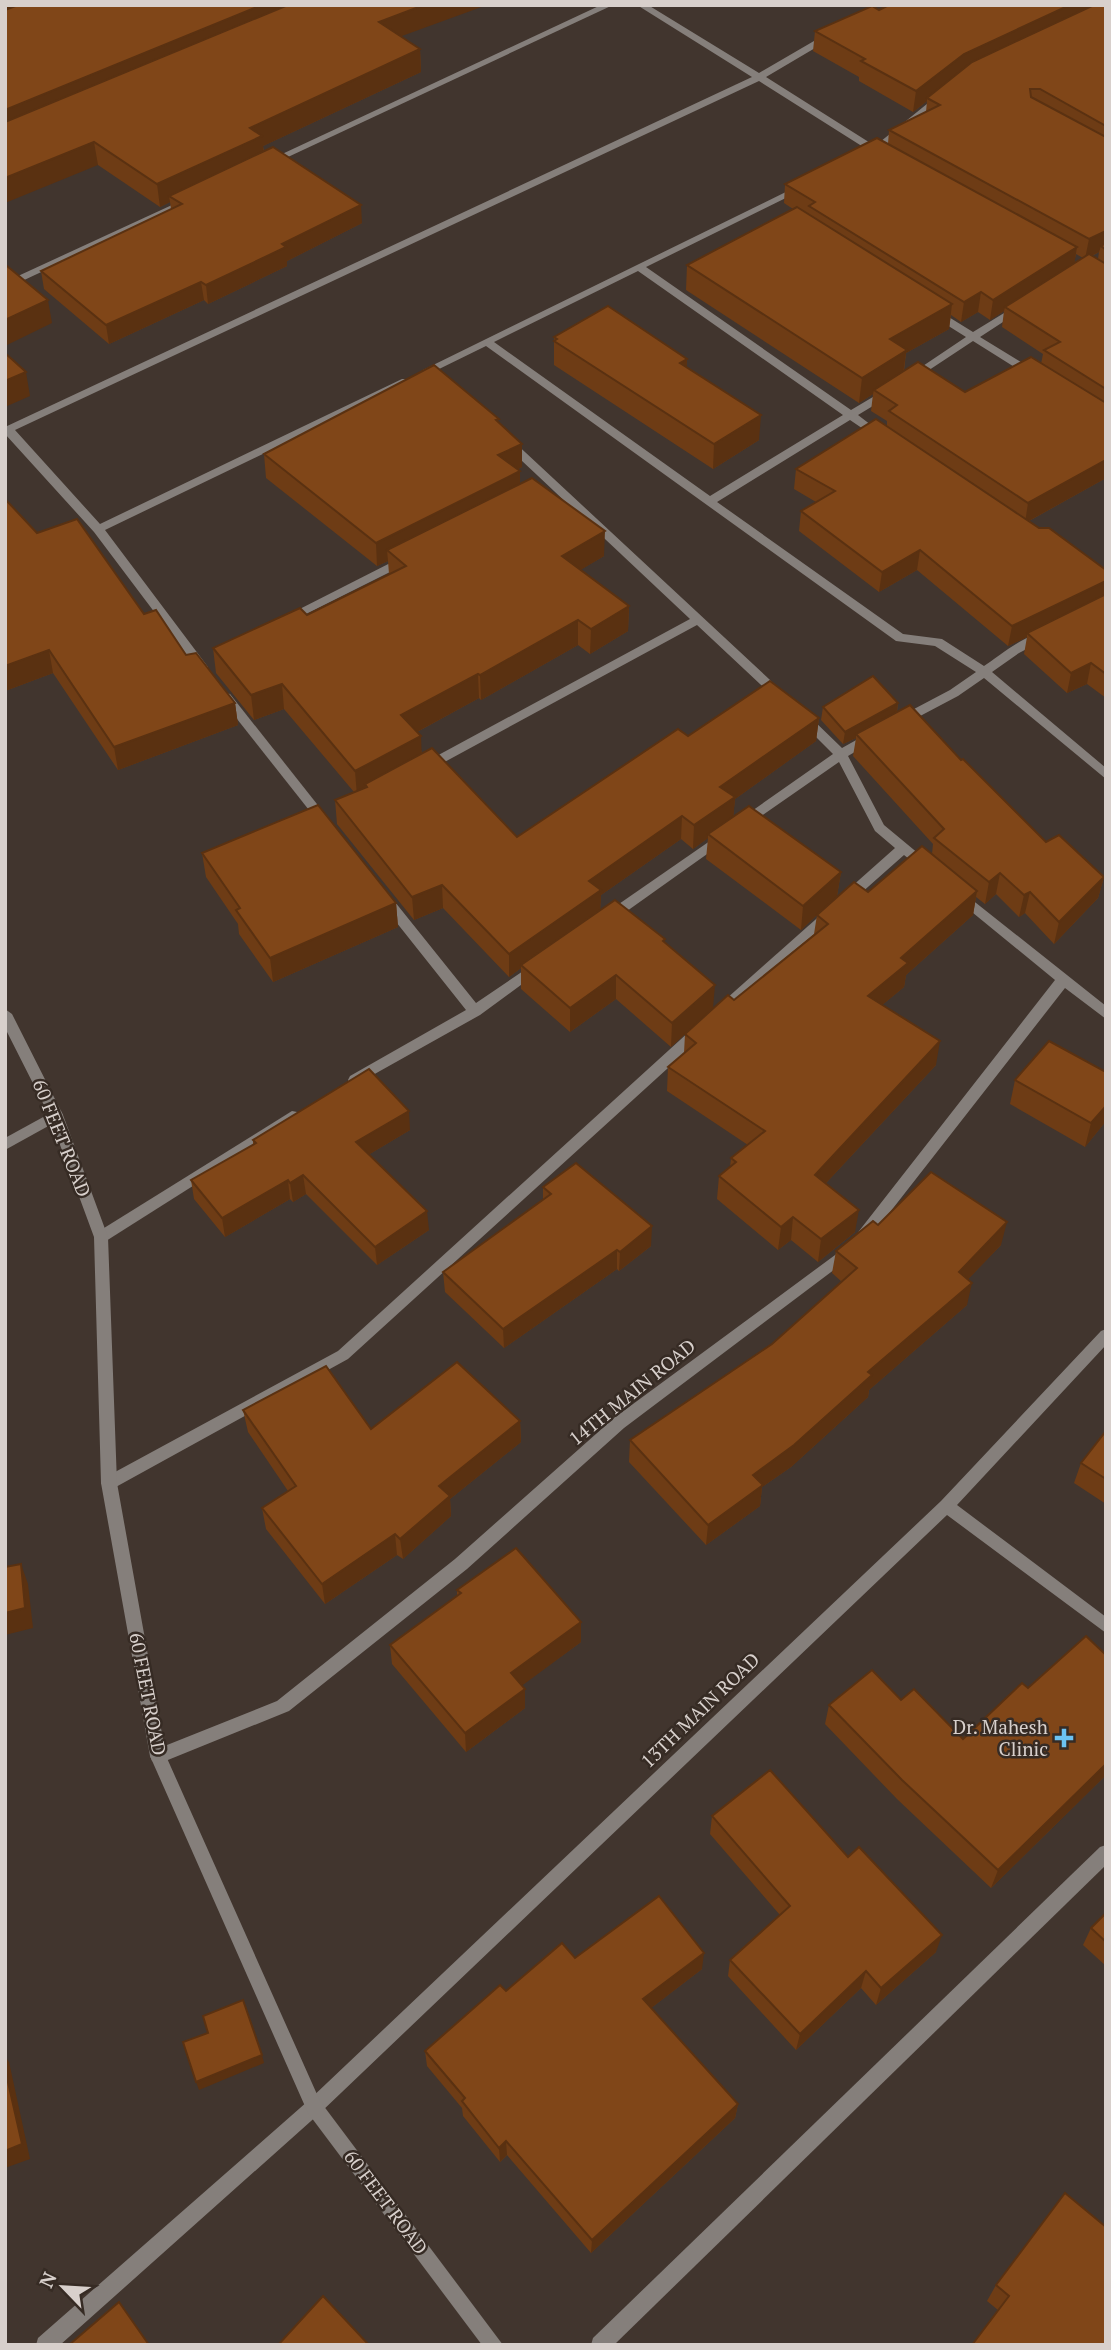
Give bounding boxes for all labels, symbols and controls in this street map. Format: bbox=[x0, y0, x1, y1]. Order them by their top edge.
street label: 60 FEET ROAD bbox=[28, 1075, 97, 1200]
street label: 14TH MAIN ROAD bbox=[563, 1333, 700, 1450]
street label: 60 FEET ROAD bbox=[124, 1630, 173, 1757]
street label: 13TH MAIN ROAD bbox=[635, 1646, 764, 1773]
place label: Dr. Mahesh Clinic bbox=[953, 1714, 1048, 1761]
marker: Dr. Mahesh Clinic bbox=[1054, 1728, 1074, 1748]
street label: 60 FEET ROAD bbox=[339, 2144, 434, 2259]
north arrow bbox=[28, 2252, 98, 2322]
text: N bbox=[33, 2267, 62, 2291]

